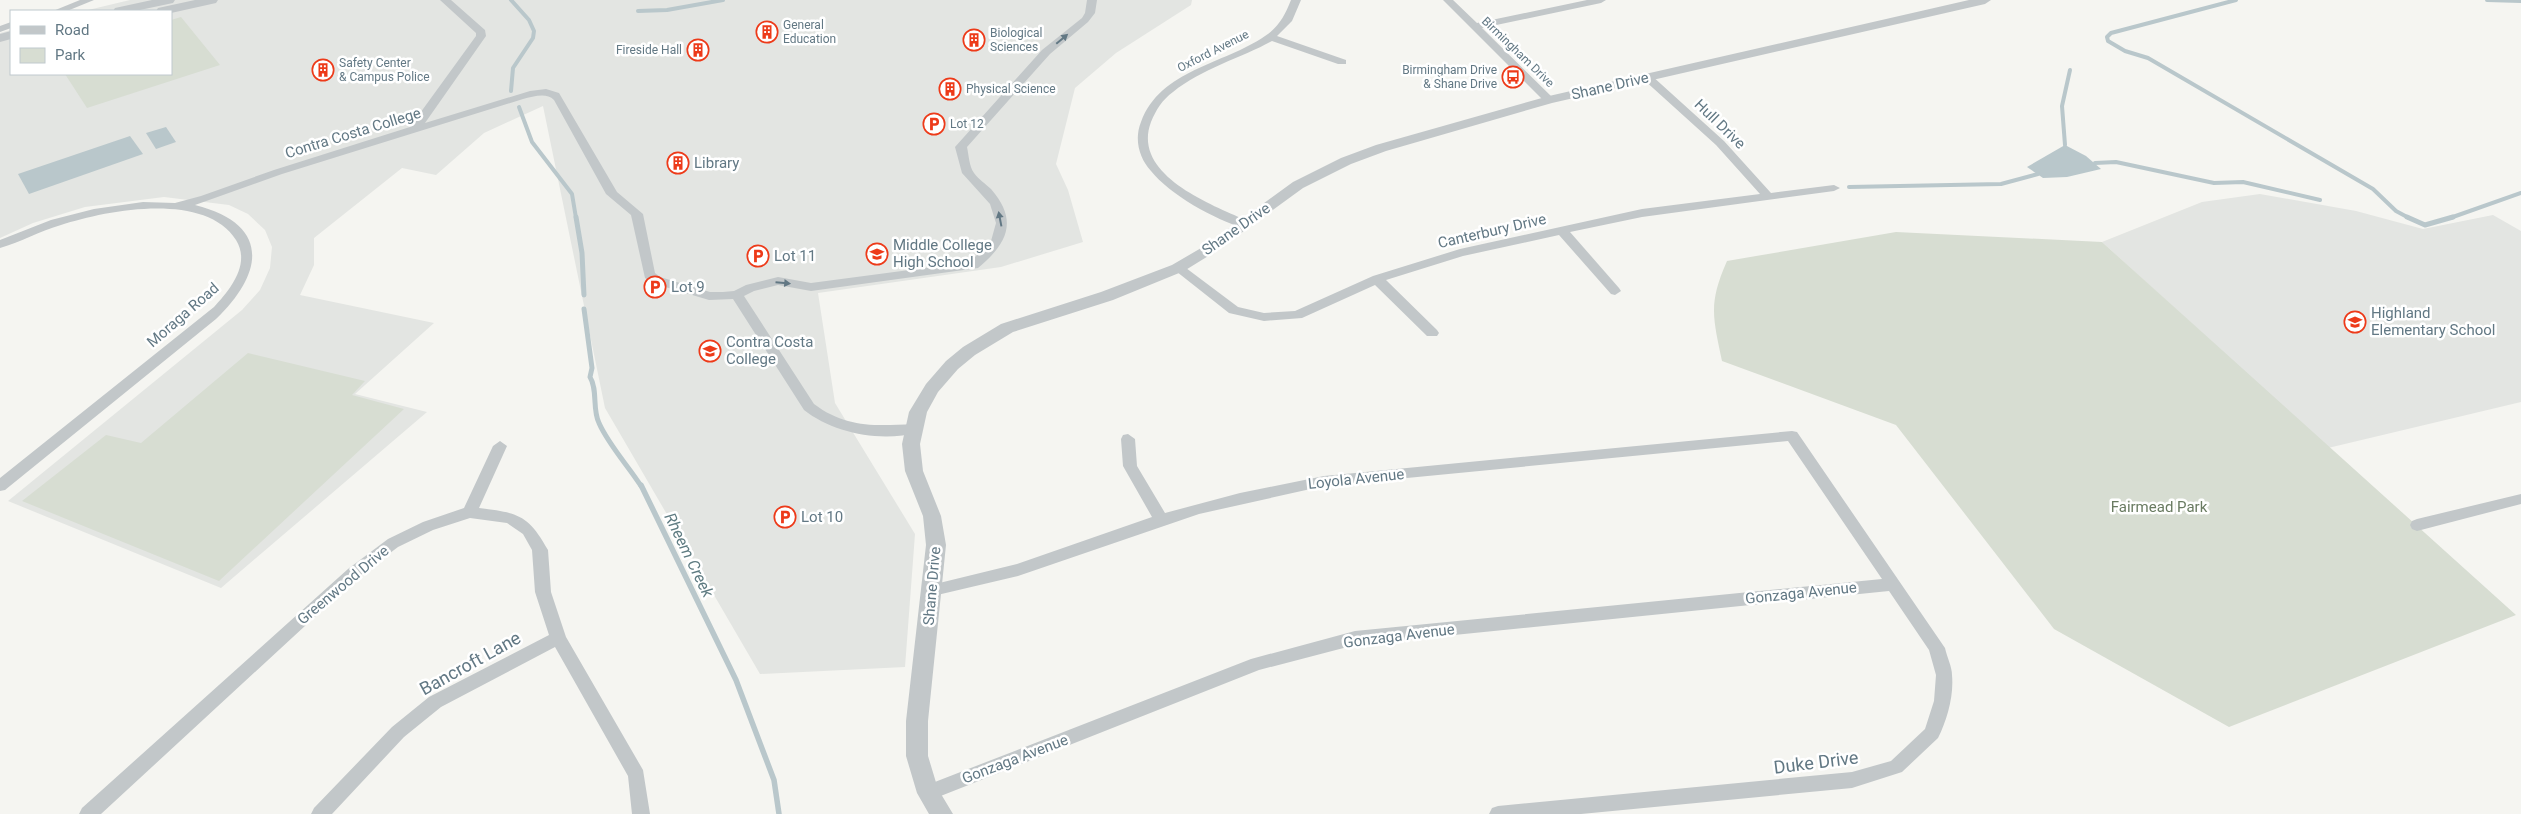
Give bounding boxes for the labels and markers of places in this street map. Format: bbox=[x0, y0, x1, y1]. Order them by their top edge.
place label: General Education bbox=[783, 18, 836, 46]
building icon: General Education bbox=[755, 20, 779, 44]
place label: Biological Sciences bbox=[990, 26, 1042, 54]
building icon: Biological Sciences bbox=[962, 28, 986, 52]
building icon: Fireside Hall bbox=[686, 38, 710, 62]
place label: Fireside Hall bbox=[616, 43, 682, 57]
place label: Safety Center & Campus Police bbox=[339, 56, 430, 84]
building icon: Safety Center & Campus Police bbox=[311, 58, 335, 82]
place label: Birmingham Drive & Shane Drive bbox=[1402, 63, 1497, 91]
bus stop icon: Birmingham Drive & Shane Drive bbox=[1501, 65, 1525, 89]
building icon: Physical Science bbox=[938, 77, 962, 101]
place label: Physical Science bbox=[966, 82, 1056, 96]
parking icon: Lot 12 bbox=[922, 112, 946, 136]
place label: Lot 12 bbox=[950, 117, 984, 131]
building icon: Library bbox=[666, 151, 690, 175]
place label: Library bbox=[694, 154, 739, 172]
place label: Middle College High School bbox=[893, 236, 992, 271]
school or university icon: Middle College High School bbox=[865, 242, 889, 266]
parking icon: Lot 11 bbox=[746, 244, 770, 268]
place label: Lot 11 bbox=[774, 247, 816, 265]
parking icon: Lot 9 bbox=[643, 275, 667, 299]
place label: Lot 9 bbox=[671, 278, 705, 296]
place label: Highland Elementary School bbox=[2371, 304, 2495, 339]
school or university icon: Highland Elementary School bbox=[2343, 310, 2367, 334]
place label: Contra Costa College bbox=[726, 333, 813, 368]
school or university icon: Contra Costa College bbox=[698, 339, 722, 363]
parking icon: Lot 10 bbox=[773, 505, 797, 529]
place label: Lot 10 bbox=[801, 508, 843, 526]

